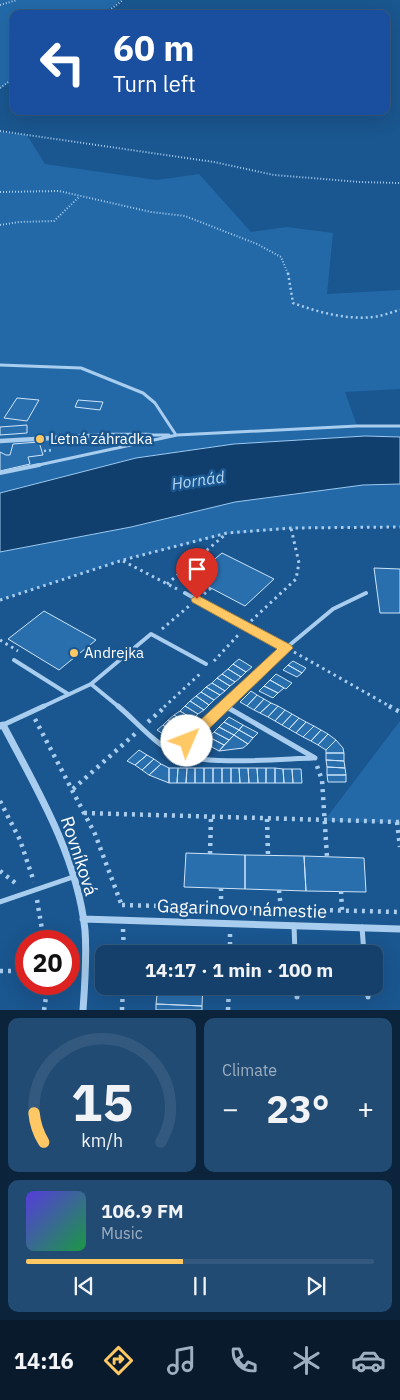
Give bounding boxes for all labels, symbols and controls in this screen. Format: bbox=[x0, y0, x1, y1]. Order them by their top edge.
text: 60 m bbox=[113, 25, 195, 71]
icon: left bbox=[30, 30, 95, 95]
text: Turn left bbox=[113, 69, 196, 98]
place label: Letná záhradka bbox=[50, 429, 152, 448]
marker: Letná záhradka bbox=[34, 433, 46, 445]
water label: Hornád bbox=[170, 466, 226, 494]
pin bbox=[176, 548, 218, 599]
icon: arrive bbox=[183, 555, 211, 583]
place label: Andrejka bbox=[84, 643, 144, 662]
marker: Andrejka bbox=[68, 647, 80, 659]
position arrow bbox=[160, 714, 212, 766]
street label: Rovníková bbox=[56, 813, 103, 899]
street label: Gagarinovo námestie bbox=[157, 894, 328, 923]
speed limit sign: 20 bbox=[15, 930, 80, 995]
text: 14:17 · 1 min · 100 m bbox=[145, 958, 333, 982]
text: Climate bbox=[222, 1060, 277, 1080]
text: 15 bbox=[71, 1068, 133, 1135]
text: 23° bbox=[266, 1084, 330, 1133]
text: − bbox=[222, 1090, 239, 1127]
text: + bbox=[357, 1090, 374, 1127]
text: km/h bbox=[81, 1129, 123, 1152]
text: 106.9 FM bbox=[101, 1199, 184, 1223]
text: Music bbox=[101, 1223, 143, 1243]
icon: previous bbox=[70, 1272, 98, 1300]
icon: pause bbox=[186, 1272, 214, 1300]
icon: next bbox=[302, 1272, 330, 1300]
icon: directions bbox=[101, 1343, 136, 1378]
icon: music bbox=[164, 1343, 199, 1378]
icon: phone bbox=[226, 1343, 261, 1378]
icon: climate bbox=[289, 1343, 324, 1378]
icon: car bbox=[351, 1343, 386, 1378]
text: 14:16 bbox=[14, 1346, 74, 1375]

